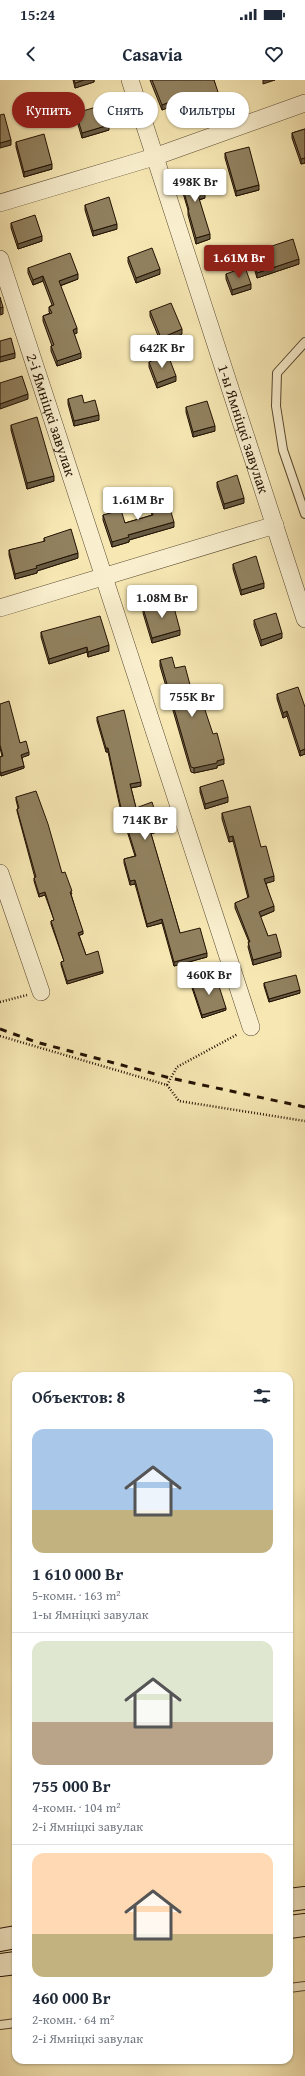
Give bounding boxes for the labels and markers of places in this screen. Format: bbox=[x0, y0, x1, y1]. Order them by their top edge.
pin: 498K Br bbox=[158, 169, 232, 203]
pin: 1.61M Br bbox=[198, 245, 280, 279]
pin: 642K Br bbox=[125, 335, 199, 369]
pin: 1.61M Br bbox=[97, 487, 179, 521]
pin: 1.08M Br bbox=[121, 585, 203, 619]
pin: 755K Br bbox=[155, 684, 229, 718]
pin: 714K Br bbox=[108, 807, 182, 841]
pin: 460K Br bbox=[172, 962, 246, 996]

